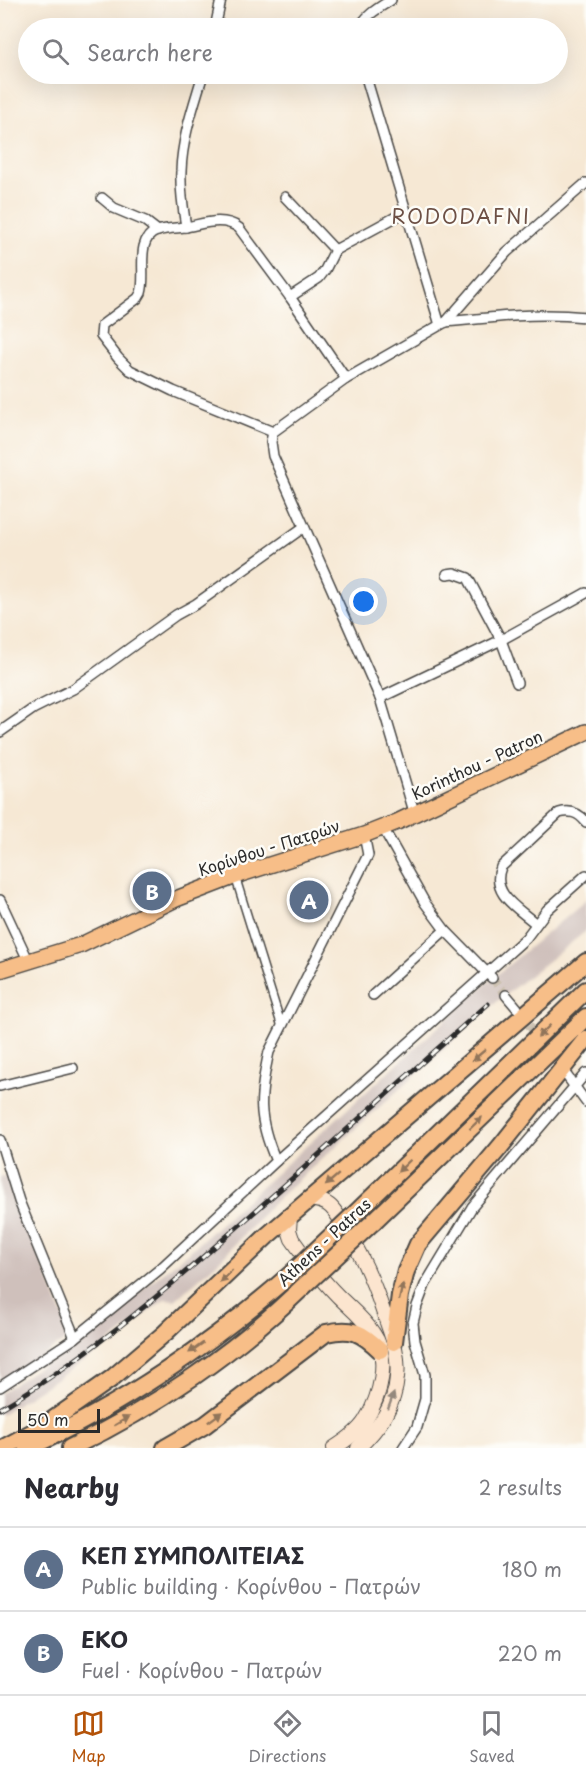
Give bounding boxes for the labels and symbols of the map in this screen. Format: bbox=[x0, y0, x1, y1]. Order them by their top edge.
district label: RODODAFNI bbox=[391, 201, 531, 231]
your location bbox=[349, 587, 378, 616]
street label: Korinthou - Patron bbox=[407, 723, 546, 805]
street label: Κορίνθου - Πατρών bbox=[195, 813, 343, 881]
pin: B bbox=[132, 868, 172, 914]
pin: A bbox=[290, 878, 328, 922]
one-way arrow bbox=[537, 1023, 551, 1037]
one-way arrow bbox=[471, 1049, 487, 1062]
one-way arrow bbox=[468, 1116, 483, 1130]
one-way arrow bbox=[397, 1159, 411, 1173]
one-way arrow bbox=[325, 1173, 340, 1186]
street label: Athens - Patras bbox=[271, 1192, 375, 1291]
one-way arrow bbox=[218, 1269, 233, 1283]
one-way arrow bbox=[397, 1282, 407, 1301]
one-way arrow bbox=[189, 1342, 205, 1354]
one-way arrow bbox=[387, 1391, 397, 1409]
scale bar bbox=[18, 1406, 100, 1434]
one-way arrow bbox=[206, 1411, 222, 1423]
one-way arrow bbox=[114, 1415, 130, 1426]

